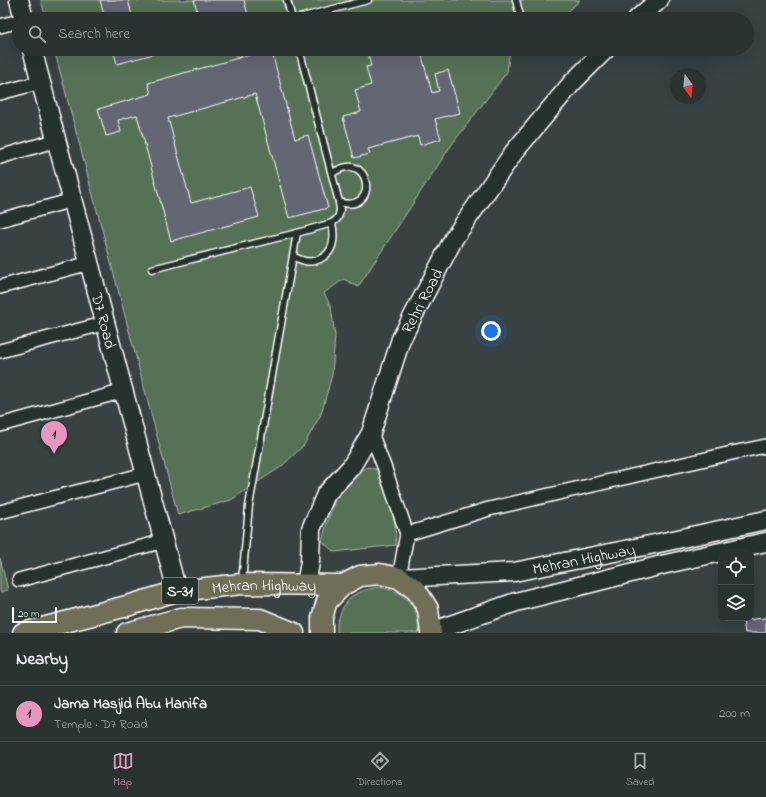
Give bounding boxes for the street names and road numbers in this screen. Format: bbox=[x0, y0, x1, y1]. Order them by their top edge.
street label: Rehri Road bbox=[396, 265, 450, 338]
street label: D7 Road bbox=[83, 289, 122, 352]
street label: Mehran Highway bbox=[530, 538, 638, 582]
street label: Mehran Highway bbox=[211, 574, 316, 601]
road number: S-31 bbox=[162, 578, 198, 604]

